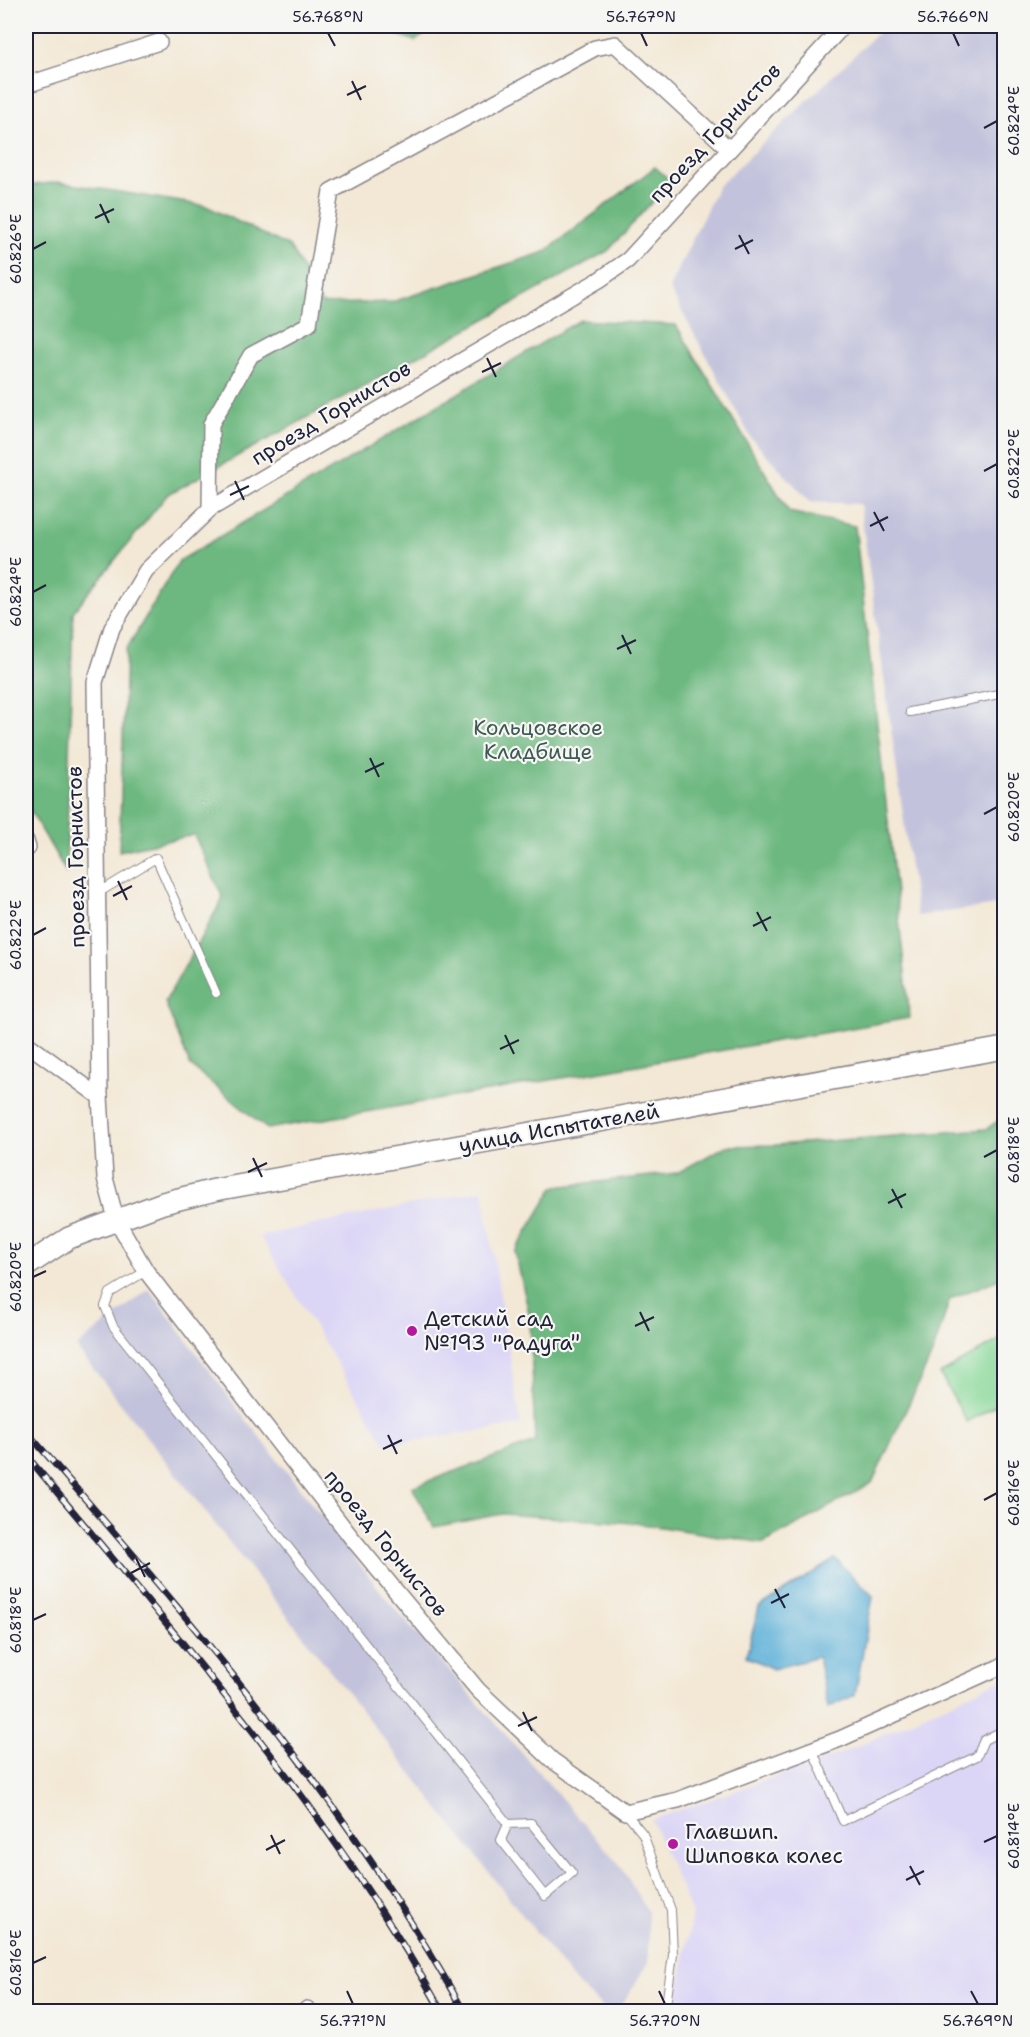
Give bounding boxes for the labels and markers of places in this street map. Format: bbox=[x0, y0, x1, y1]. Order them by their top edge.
place label: Детский сад №193 "Радуга" bbox=[424, 1305, 580, 1357]
marker: Детский сад №193 "Радуга" bbox=[405, 1324, 419, 1338]
place label: Главшип. Шиповка колес bbox=[685, 1818, 843, 1870]
marker: Главшип. Шиповка колес bbox=[666, 1837, 680, 1851]

